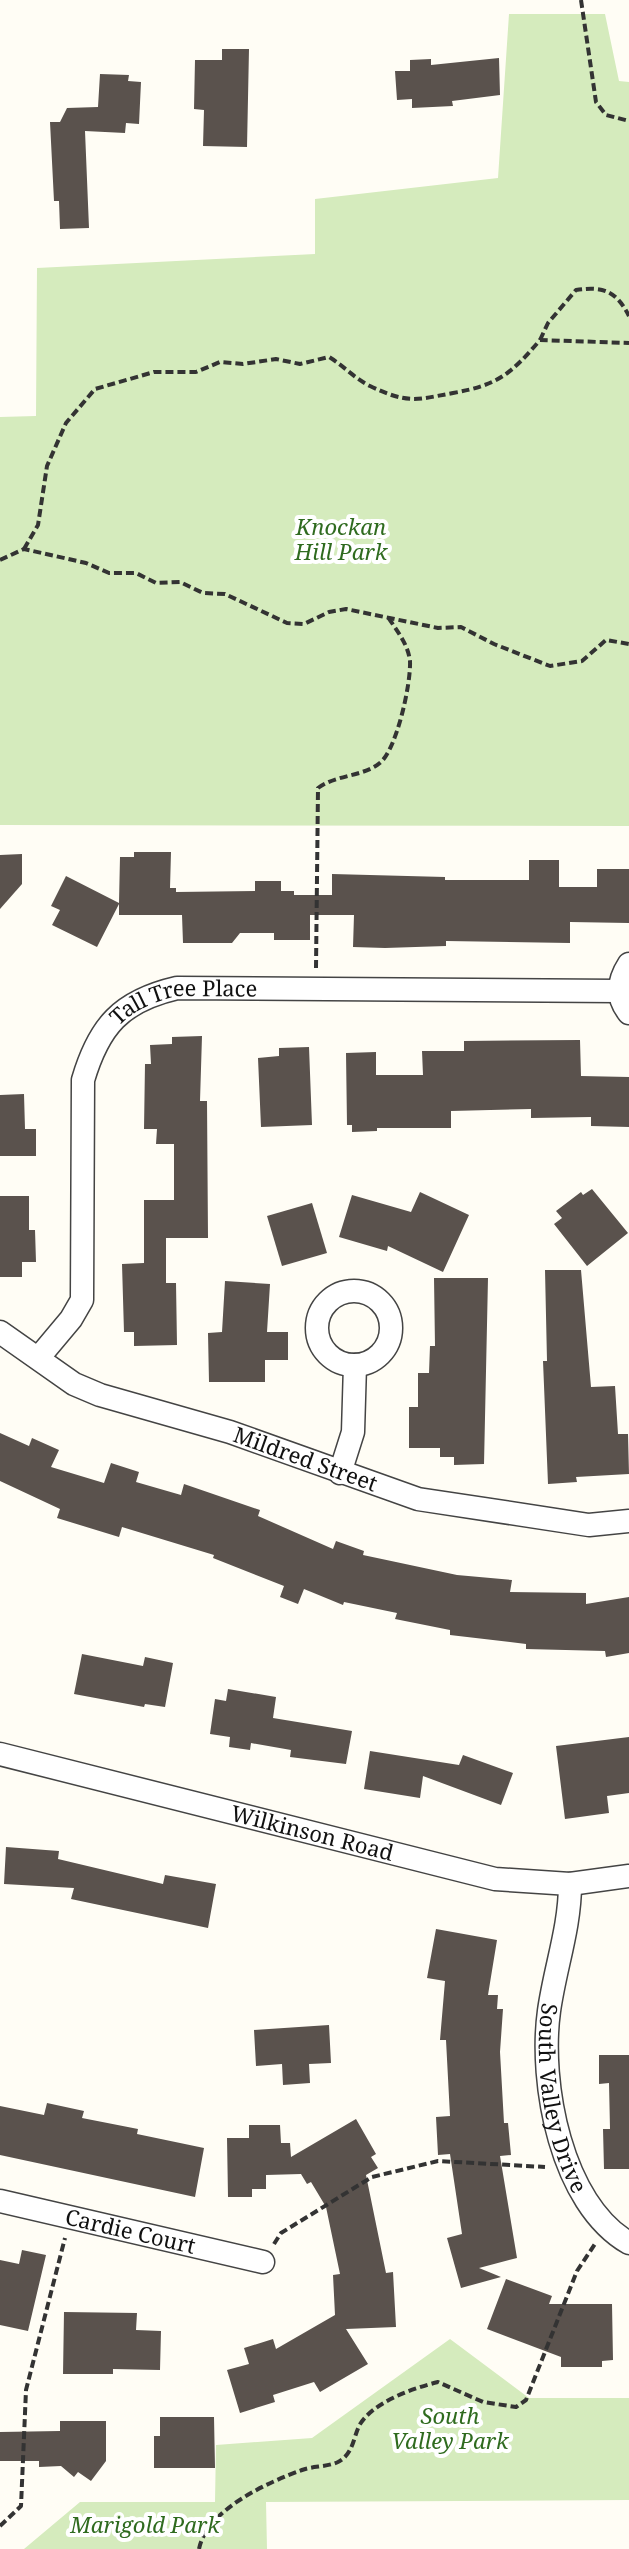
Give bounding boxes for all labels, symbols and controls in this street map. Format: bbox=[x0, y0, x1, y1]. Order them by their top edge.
park label: Knockan Hill Park bbox=[294, 511, 389, 566]
street label: Tall Tree Place bbox=[102, 972, 257, 1031]
street label: Mildred Street bbox=[230, 1419, 382, 1498]
street label: Wilkinson Road bbox=[228, 1797, 397, 1867]
street label: South Valley Drive bbox=[533, 2001, 595, 2198]
street label: Cardie Court bbox=[63, 2201, 199, 2260]
park label: South Valley Park bbox=[391, 2400, 510, 2455]
park label: Marigold Park bbox=[69, 2509, 221, 2539]

